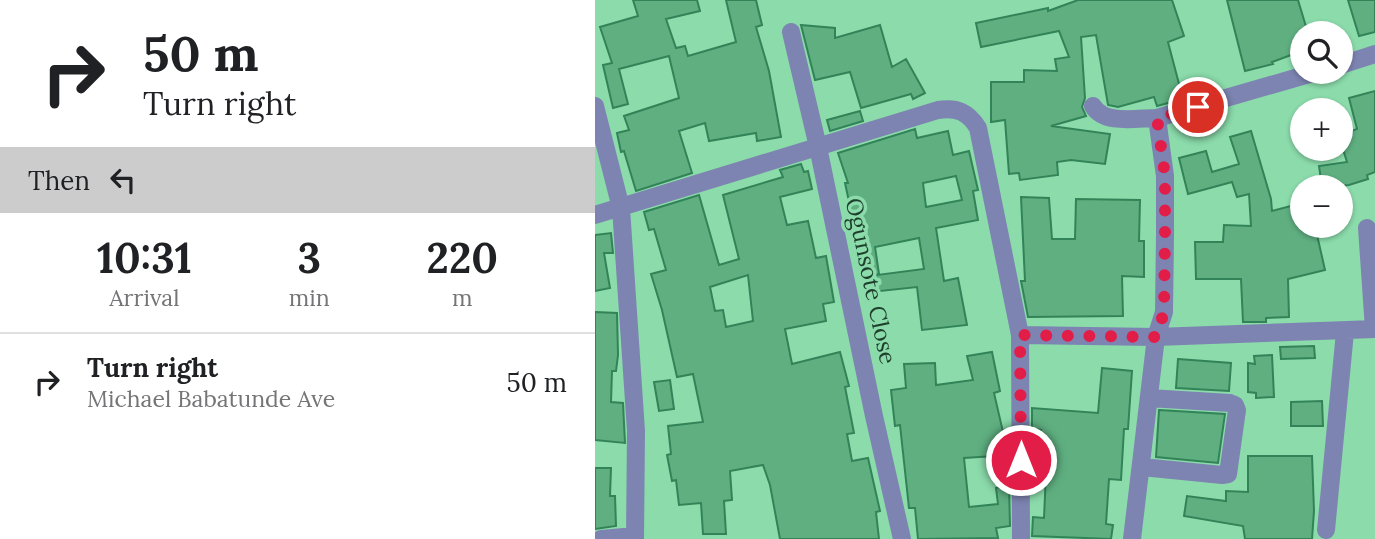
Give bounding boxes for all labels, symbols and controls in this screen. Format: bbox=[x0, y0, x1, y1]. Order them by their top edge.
map controls bbox=[1290, 21, 1353, 238]
button: search bbox=[1290, 21, 1353, 84]
text: 50 m bbox=[143, 22, 259, 84]
icon: right bbox=[28, 28, 119, 119]
pin bbox=[1168, 77, 1228, 137]
text: Turn right bbox=[143, 83, 296, 124]
icon: arrive bbox=[1179, 88, 1217, 126]
button: + bbox=[1290, 98, 1353, 161]
icon: left bbox=[104, 161, 142, 199]
text: Then bbox=[28, 164, 90, 197]
button: − bbox=[1290, 175, 1353, 238]
street label: Ogunsote Close bbox=[840, 195, 903, 367]
text: 10:31 bbox=[97, 231, 192, 285]
text: 3 bbox=[297, 231, 321, 285]
text: 220 bbox=[427, 231, 498, 285]
text: Arrival bbox=[109, 283, 179, 312]
text: min bbox=[289, 283, 330, 312]
text: m bbox=[452, 283, 473, 312]
text: Turn right bbox=[87, 351, 218, 384]
icon: right bbox=[28, 363, 66, 401]
text: 50 m bbox=[507, 366, 567, 399]
text: Michael Babatunde Ave bbox=[87, 384, 335, 413]
position arrow bbox=[984, 423, 1058, 497]

